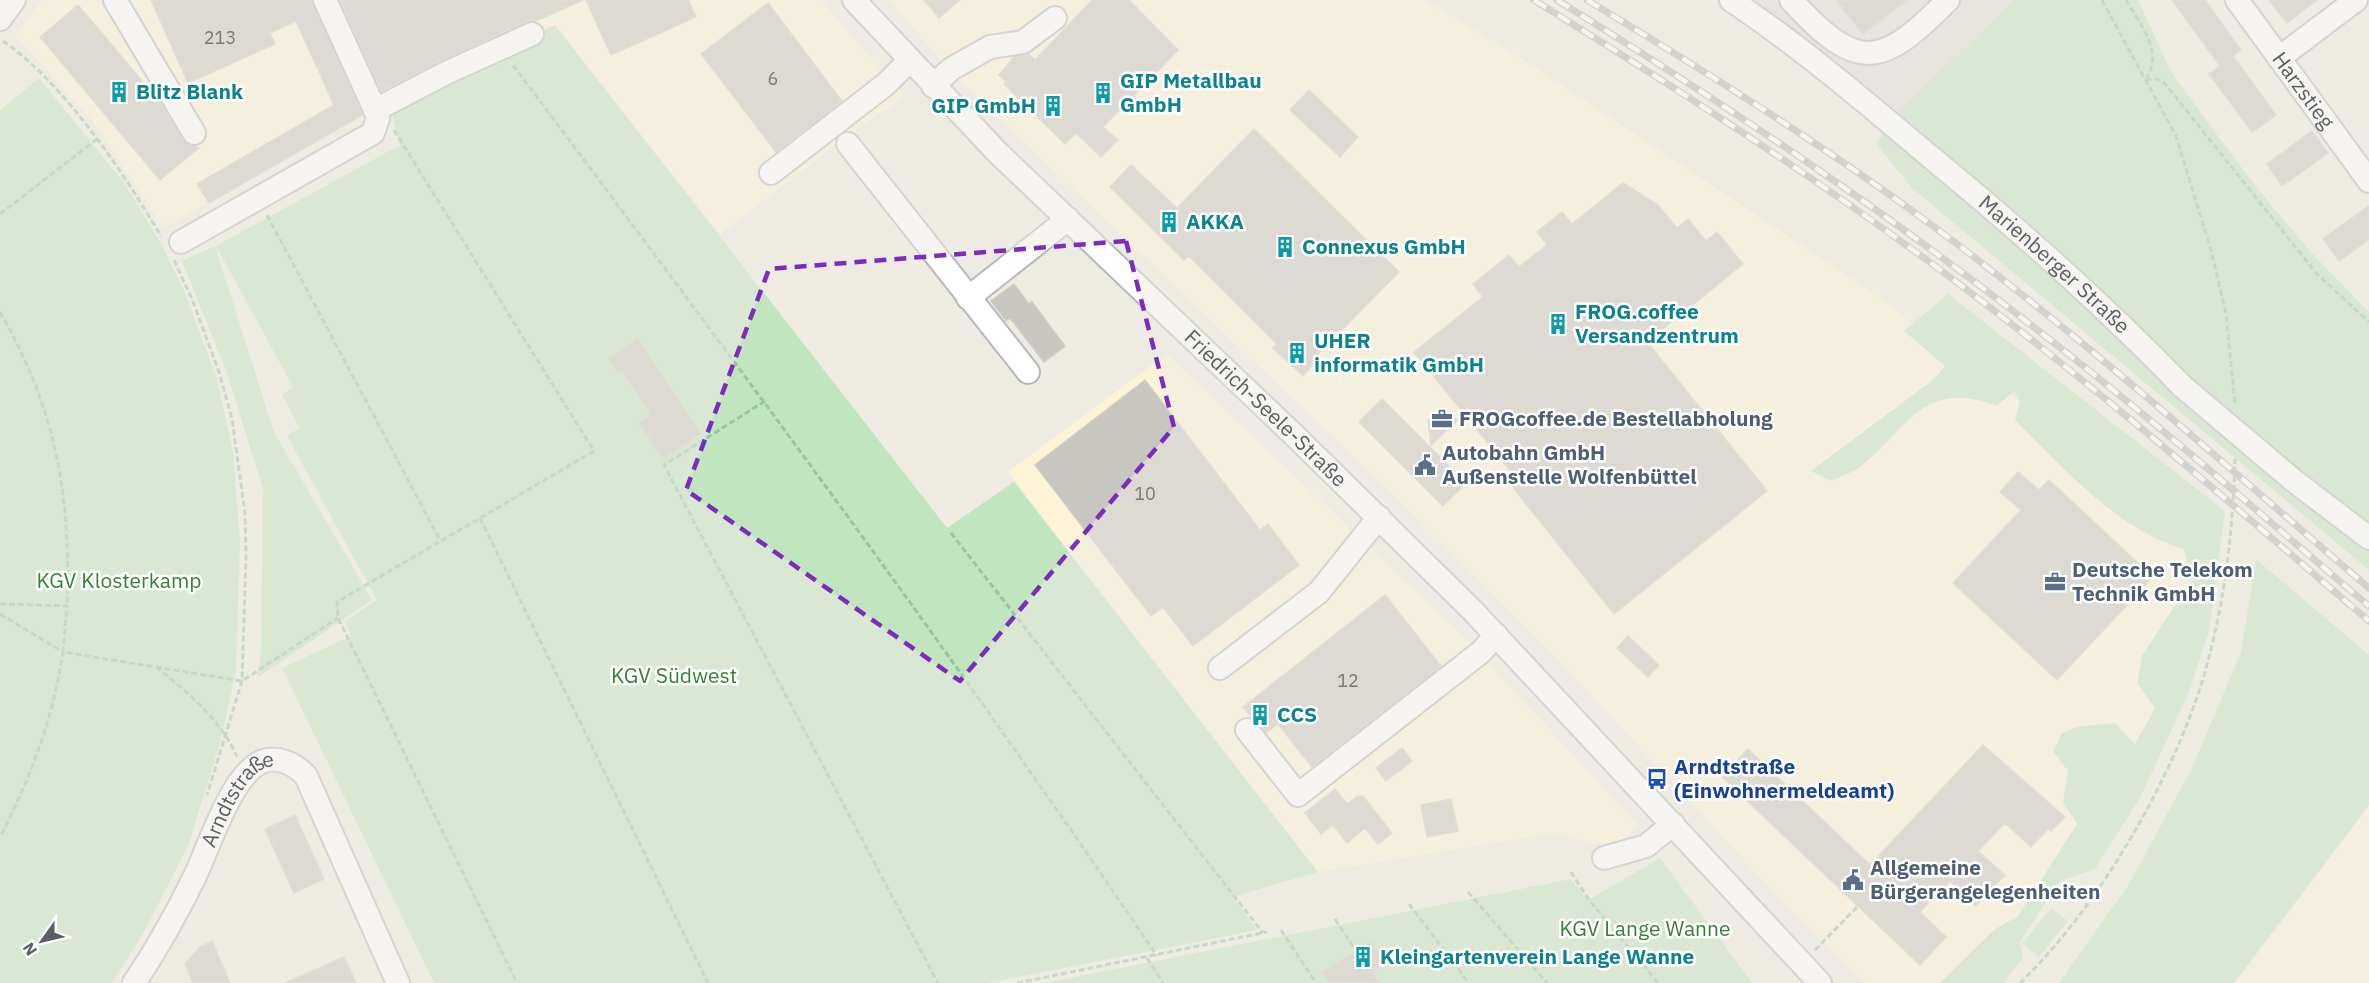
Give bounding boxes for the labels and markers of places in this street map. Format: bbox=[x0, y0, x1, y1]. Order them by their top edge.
place label: GIP Metallbau GmbH bbox=[1120, 66, 1262, 118]
place label: Blitz Blank bbox=[136, 77, 244, 105]
building icon: Blitz Blank bbox=[107, 80, 131, 104]
building icon: GIP Metallbau GmbH bbox=[1091, 81, 1115, 105]
place label: GIP GmbH bbox=[931, 91, 1036, 119]
building icon: GIP GmbH bbox=[1041, 94, 1065, 118]
place label: AKKA bbox=[1186, 207, 1244, 235]
building icon: AKKA bbox=[1157, 210, 1181, 234]
place label: Connexus GmbH bbox=[1302, 232, 1466, 260]
building icon: Connexus GmbH bbox=[1273, 235, 1297, 259]
place label: FROG.coffee Versandzentrum bbox=[1575, 297, 1739, 349]
building icon: FROG.coffee Versandzentrum bbox=[1546, 312, 1570, 336]
place label: UHER informatik GmbH bbox=[1314, 326, 1484, 378]
building icon: UHER informatik GmbH bbox=[1285, 341, 1309, 365]
place label: FROGcoffee.de Bestellabholung bbox=[1459, 404, 1773, 432]
office icon: FROGcoffee.de Bestellabholung bbox=[1430, 407, 1454, 431]
place label: Autobahn GmbH Außenstelle Wolfenbüttel bbox=[1442, 438, 1697, 490]
public building icon: Autobahn GmbH Außenstelle Wolfenbüttel bbox=[1413, 453, 1437, 477]
place label: Deutsche Telekom Technik GmbH bbox=[2072, 555, 2253, 607]
office icon: Deutsche Telekom Technik GmbH bbox=[2043, 570, 2067, 594]
place label: CCS bbox=[1277, 700, 1317, 728]
building icon: CCS bbox=[1248, 703, 1272, 727]
place label: Arndtstraße (Einwohnermeldeamt) bbox=[1674, 752, 1894, 804]
bus stop icon: Arndtstraße (Einwohnermeldeamt) bbox=[1645, 767, 1669, 791]
place label: Allgemeine Bürgerangelegenheiten bbox=[1870, 853, 2100, 905]
public building icon: Allgemeine Bürgerangelegenheiten bbox=[1841, 868, 1865, 892]
place label: Kleingartenverein Lange Wanne bbox=[1380, 942, 1695, 970]
building icon: Kleingartenverein Lange Wanne bbox=[1351, 945, 1375, 969]

